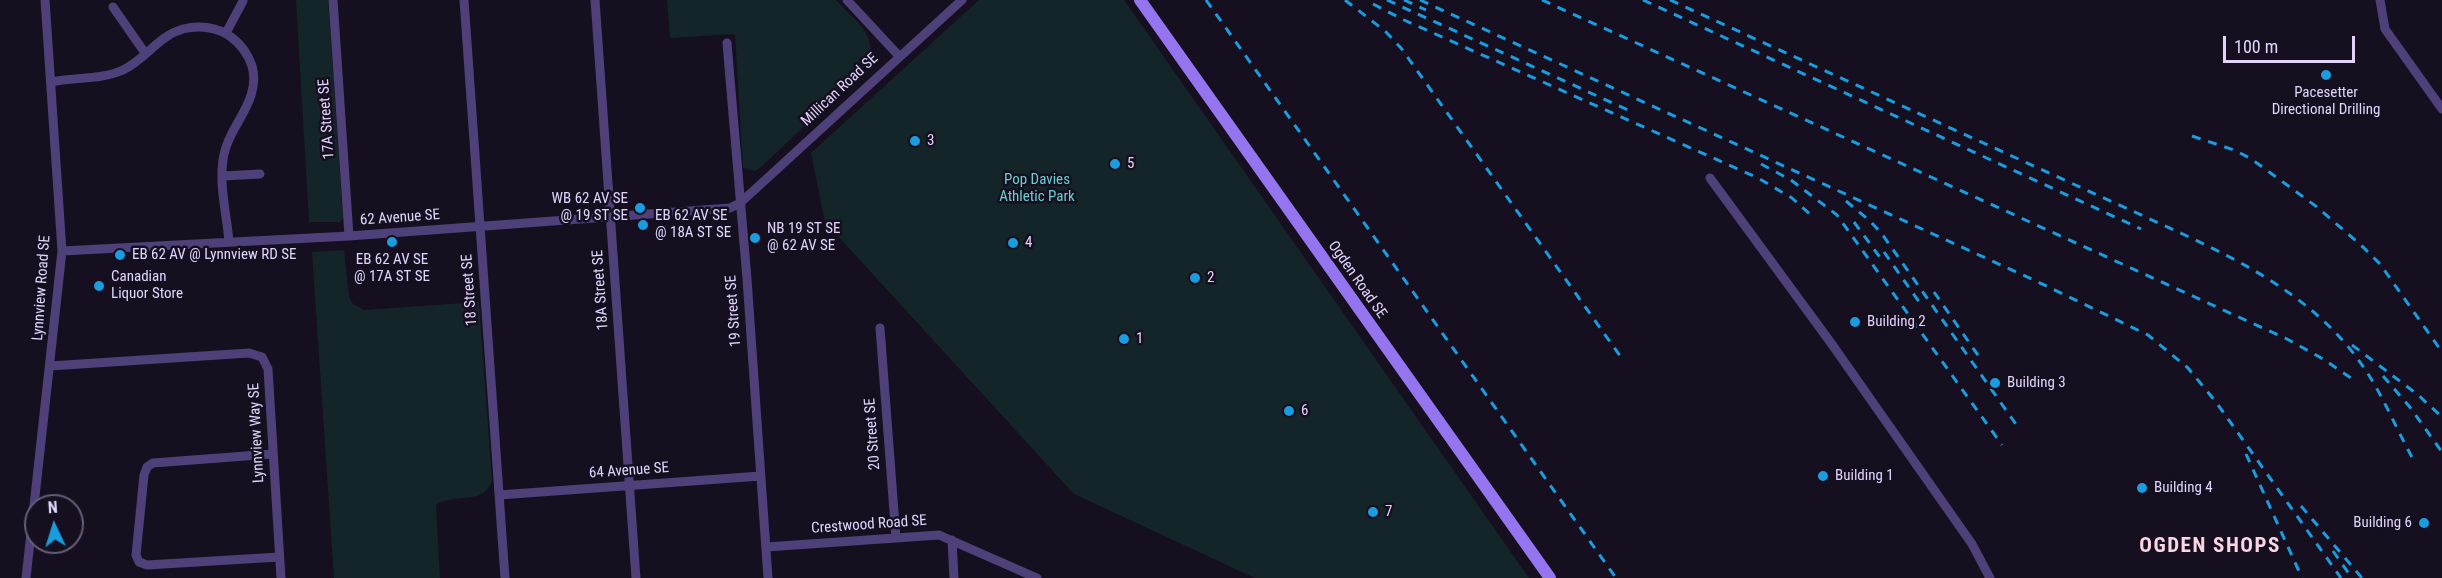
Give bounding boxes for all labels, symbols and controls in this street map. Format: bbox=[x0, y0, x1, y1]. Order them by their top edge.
scale bar bbox=[2226, 24, 2358, 62]
text: 100 m bbox=[2234, 36, 2278, 57]
street label: Millican Road SE bbox=[798, 50, 882, 130]
marker: Pacesetter Directional Drilling bbox=[2319, 68, 2333, 82]
street label: 17A Street SE bbox=[315, 78, 339, 160]
place label: Pacesetter Directional Drilling bbox=[2272, 84, 2380, 119]
place label: 3 bbox=[927, 132, 934, 150]
marker: 3 bbox=[908, 134, 922, 148]
place label: 5 bbox=[1127, 155, 1134, 173]
marker: 5 bbox=[1108, 157, 1122, 171]
park label: Pop Davies Athletic Park bbox=[999, 171, 1075, 206]
place label: WB 62 AV SE @ 19 ST SE bbox=[552, 190, 628, 225]
marker: WB 62 AV SE @ 19 ST SE bbox=[633, 201, 647, 215]
street label: 62 Avenue SE bbox=[359, 206, 441, 230]
place label: EB 62 AV SE @ 18A ST SE bbox=[655, 207, 731, 242]
marker: EB 62 AV SE @ 18A ST SE bbox=[636, 218, 650, 232]
place label: NB 19 ST SE @ 62 AV SE bbox=[767, 220, 840, 255]
marker: NB 19 ST SE @ 62 AV SE bbox=[748, 231, 762, 245]
place label: 4 bbox=[1025, 234, 1032, 252]
street label: Lynnview Road SE bbox=[29, 235, 55, 341]
marker: EB 62 AV SE @ 17A ST SE bbox=[385, 235, 399, 249]
marker: 4 bbox=[1006, 236, 1020, 250]
street label: Ogden Road SE bbox=[1324, 238, 1390, 322]
place label: EB 62 AV @ Lynnview RD SE bbox=[132, 246, 296, 264]
marker: EB 62 AV @ Lynnview RD SE bbox=[113, 248, 127, 262]
street label: 18A Street SE bbox=[589, 249, 613, 331]
place label: EB 62 AV SE @ 17A ST SE bbox=[354, 251, 430, 286]
street label: 18 Street SE bbox=[459, 253, 481, 327]
place label: Canadian Liquor Store bbox=[111, 268, 183, 303]
place label: 2 bbox=[1207, 269, 1214, 287]
marker: 2 bbox=[1188, 271, 1202, 285]
street label: 19 Street SE bbox=[723, 274, 745, 348]
marker: Canadian Liquor Store bbox=[92, 279, 106, 293]
place label: Building 2 bbox=[1867, 313, 1926, 331]
marker: Building 2 bbox=[1848, 315, 1862, 329]
place label: 1 bbox=[1136, 330, 1143, 348]
marker: 1 bbox=[1117, 332, 1131, 346]
place label: Building 3 bbox=[2007, 374, 2066, 392]
marker: Building 3 bbox=[1988, 376, 2002, 390]
street label: Lynnview Way SE bbox=[245, 382, 269, 484]
street label: 20 Street SE bbox=[862, 397, 884, 471]
place label: 6 bbox=[1301, 402, 1308, 420]
marker: 6 bbox=[1282, 404, 1296, 418]
street label: 64 Avenue SE bbox=[588, 459, 670, 483]
place label: Building 1 bbox=[1835, 467, 1894, 485]
marker: Building 1 bbox=[1816, 469, 1830, 483]
place label: Building 4 bbox=[2154, 479, 2213, 497]
marker: Building 4 bbox=[2135, 481, 2149, 495]
north arrow bbox=[24, 494, 84, 554]
text: N bbox=[47, 498, 58, 517]
place label: 7 bbox=[1385, 503, 1392, 521]
marker: 7 bbox=[1366, 505, 1380, 519]
street label: Crestwood Road SE bbox=[811, 512, 927, 538]
place label: Building 6 bbox=[2353, 514, 2412, 532]
marker: Building 6 bbox=[2417, 516, 2431, 530]
district label: OGDEN SHOPS bbox=[2139, 534, 2281, 560]

